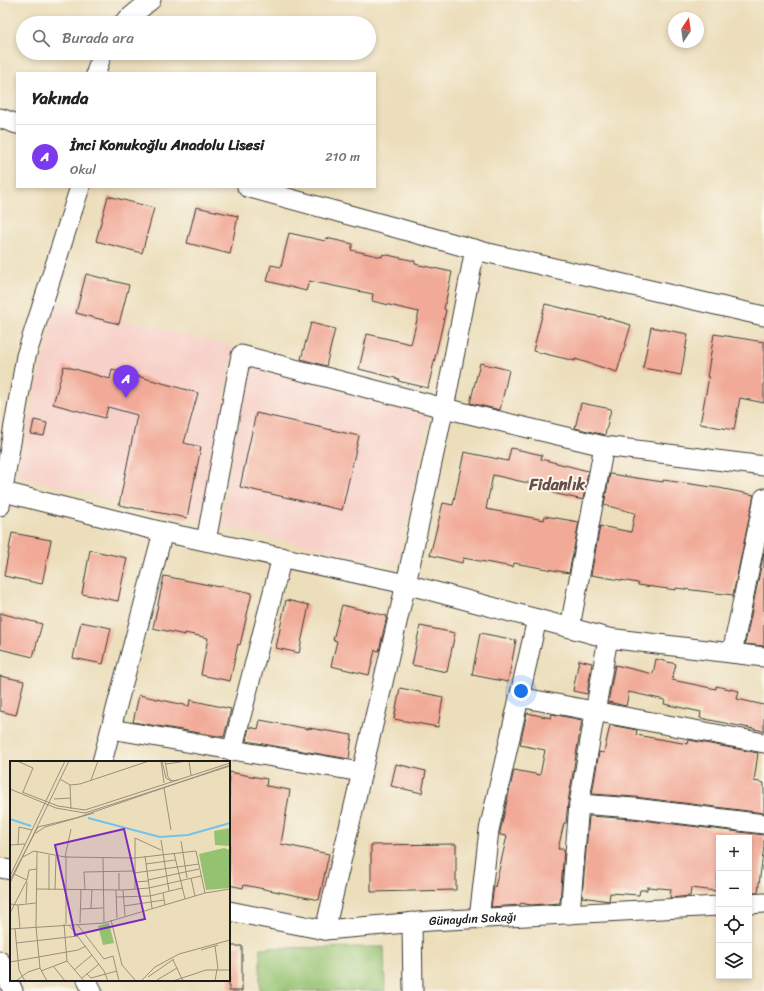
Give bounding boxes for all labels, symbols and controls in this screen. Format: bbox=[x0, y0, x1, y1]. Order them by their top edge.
north arrow bbox=[668, 12, 704, 48]
search box bbox=[16, 16, 376, 60]
text: Burada ara bbox=[62, 25, 134, 51]
icon: search bbox=[30, 27, 52, 49]
text: Yakında bbox=[32, 83, 88, 113]
text: İnci Konukoğlu Anadolu Lisesi bbox=[70, 132, 264, 158]
text: A bbox=[41, 145, 49, 168]
text: 210 m bbox=[325, 145, 360, 168]
text: Okul bbox=[70, 158, 96, 181]
pin: A bbox=[113, 365, 139, 398]
district label: Fidanlık bbox=[528, 470, 585, 499]
your location bbox=[511, 681, 531, 701]
inset map bbox=[10, 761, 230, 981]
map controls bbox=[716, 835, 752, 979]
button: + bbox=[716, 835, 752, 871]
button: − bbox=[716, 871, 752, 907]
street label: Günaydın Sokağı bbox=[429, 906, 517, 932]
button: locate bbox=[716, 907, 752, 943]
button: layers bbox=[716, 943, 752, 979]

